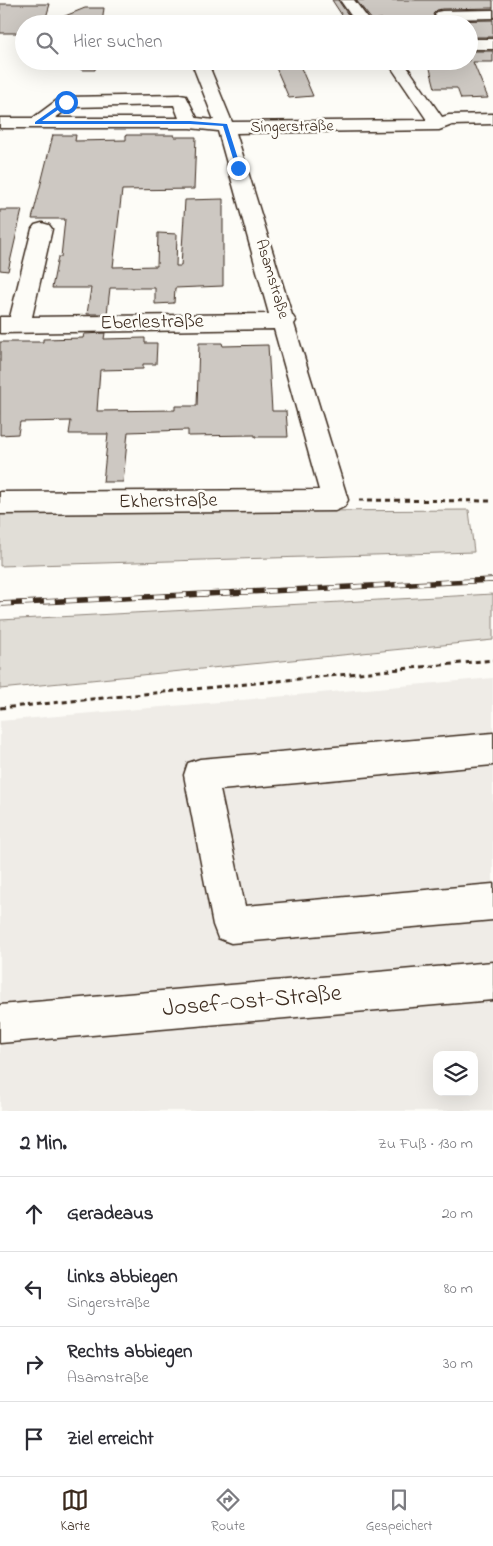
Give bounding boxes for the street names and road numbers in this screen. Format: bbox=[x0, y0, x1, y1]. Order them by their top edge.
street label: Singerstraße bbox=[250, 114, 335, 140]
street label: Asamstraße bbox=[249, 236, 296, 322]
street label: Eberlestraße bbox=[100, 308, 204, 338]
street label: Ekherstraße bbox=[118, 487, 218, 517]
street label: Josef-Ost-Straße bbox=[161, 977, 343, 1027]

